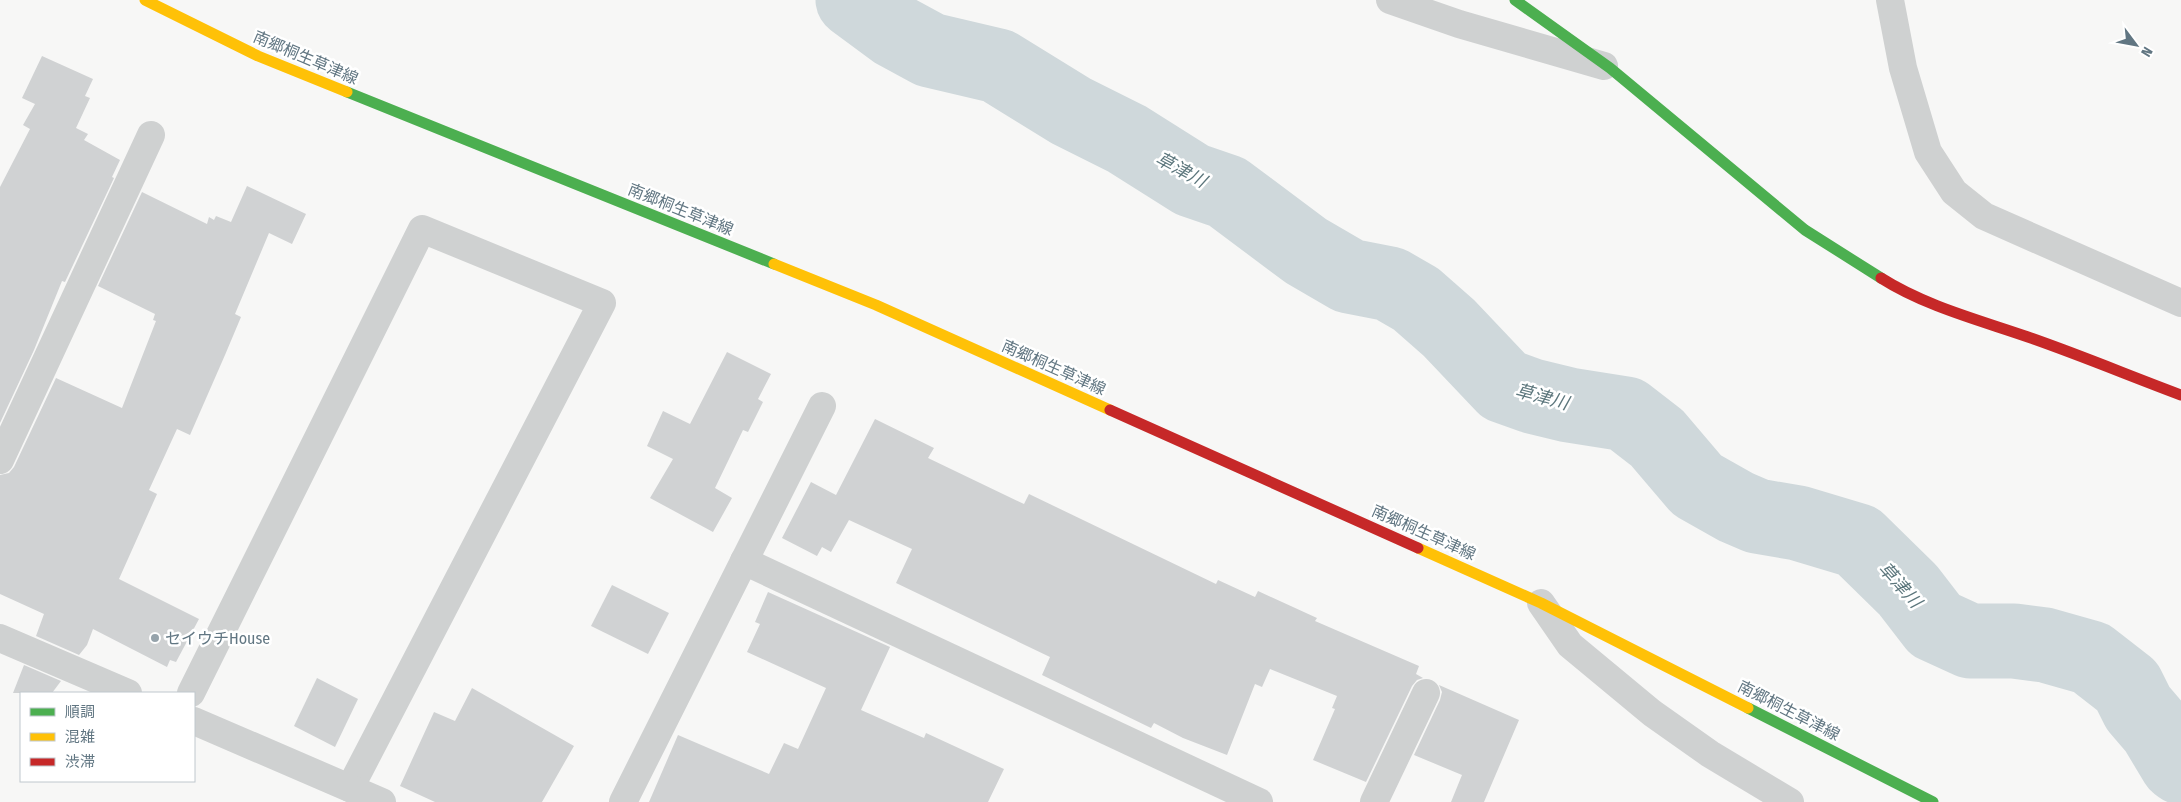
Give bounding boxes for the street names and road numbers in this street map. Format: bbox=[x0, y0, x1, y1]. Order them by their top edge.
street label: 南郷桐生草津線 bbox=[251, 27, 361, 88]
street label: 南郷桐生草津線 bbox=[625, 180, 736, 239]
street label: 南郷桐生草津線 bbox=[999, 336, 1109, 399]
street label: 南郷桐生草津線 bbox=[1369, 501, 1479, 564]
street label: 南郷桐生草津線 bbox=[1735, 677, 1843, 744]

